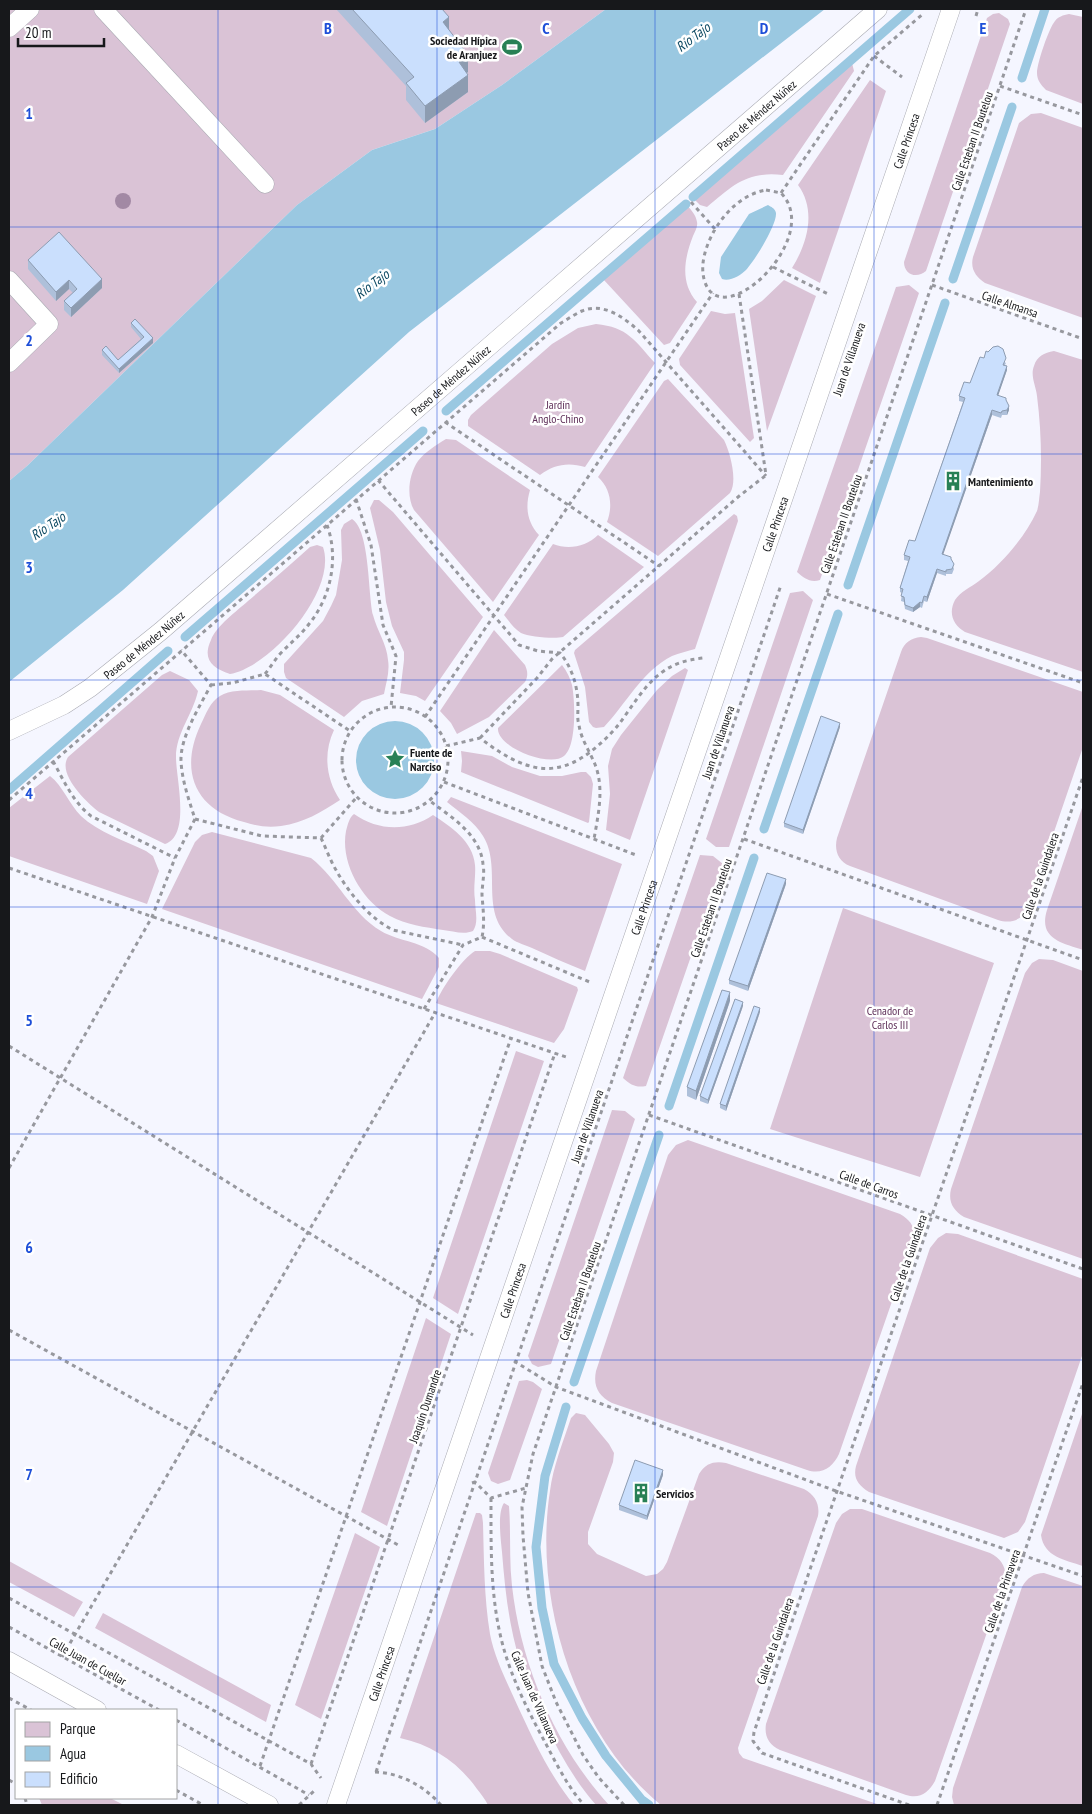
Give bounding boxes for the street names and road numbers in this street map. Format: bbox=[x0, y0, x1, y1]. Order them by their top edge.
street label: Paseo de Méndez Núñez bbox=[714, 76, 799, 153]
street label: Calle Esteban II Boutelou bbox=[948, 89, 996, 193]
street label: Calle Princesa bbox=[889, 111, 922, 170]
street label: Calle Almansa bbox=[980, 287, 1040, 321]
street label: Juan de Villanueva bbox=[829, 320, 869, 398]
street label: Paseo de Méndez Núñez bbox=[408, 342, 493, 418]
street label: Calle Esteban II Boutelou bbox=[817, 472, 865, 576]
street label: Calle Princesa bbox=[758, 494, 791, 554]
street label: Paseo de Méndez Núñez bbox=[100, 607, 187, 682]
street label: Juan de Villanueva bbox=[698, 703, 738, 781]
street label: Calle de la Guindalera bbox=[1018, 830, 1062, 921]
street label: Calle Esteban II Boutelou bbox=[687, 856, 735, 960]
street label: Calle Princesa bbox=[627, 877, 660, 937]
street label: Juan de Villanueva bbox=[567, 1087, 607, 1165]
street label: Calle de Carros bbox=[837, 1166, 901, 1202]
street label: Calle de la Guindalera bbox=[886, 1212, 930, 1303]
street label: Calle Esteban II Boutelou bbox=[556, 1239, 604, 1343]
street label: Calle Princesa bbox=[496, 1261, 529, 1320]
street label: Joaquín Dumandre bbox=[405, 1367, 445, 1446]
street label: Calle de la Primavera bbox=[981, 1547, 1023, 1635]
street label: Calle de la Guindalera bbox=[753, 1595, 797, 1686]
street label: Calle Juan de Cuellar bbox=[47, 1634, 130, 1689]
street label: Calle Princesa bbox=[365, 1644, 397, 1703]
street label: Calle Juan de Villanueva bbox=[508, 1648, 562, 1746]

